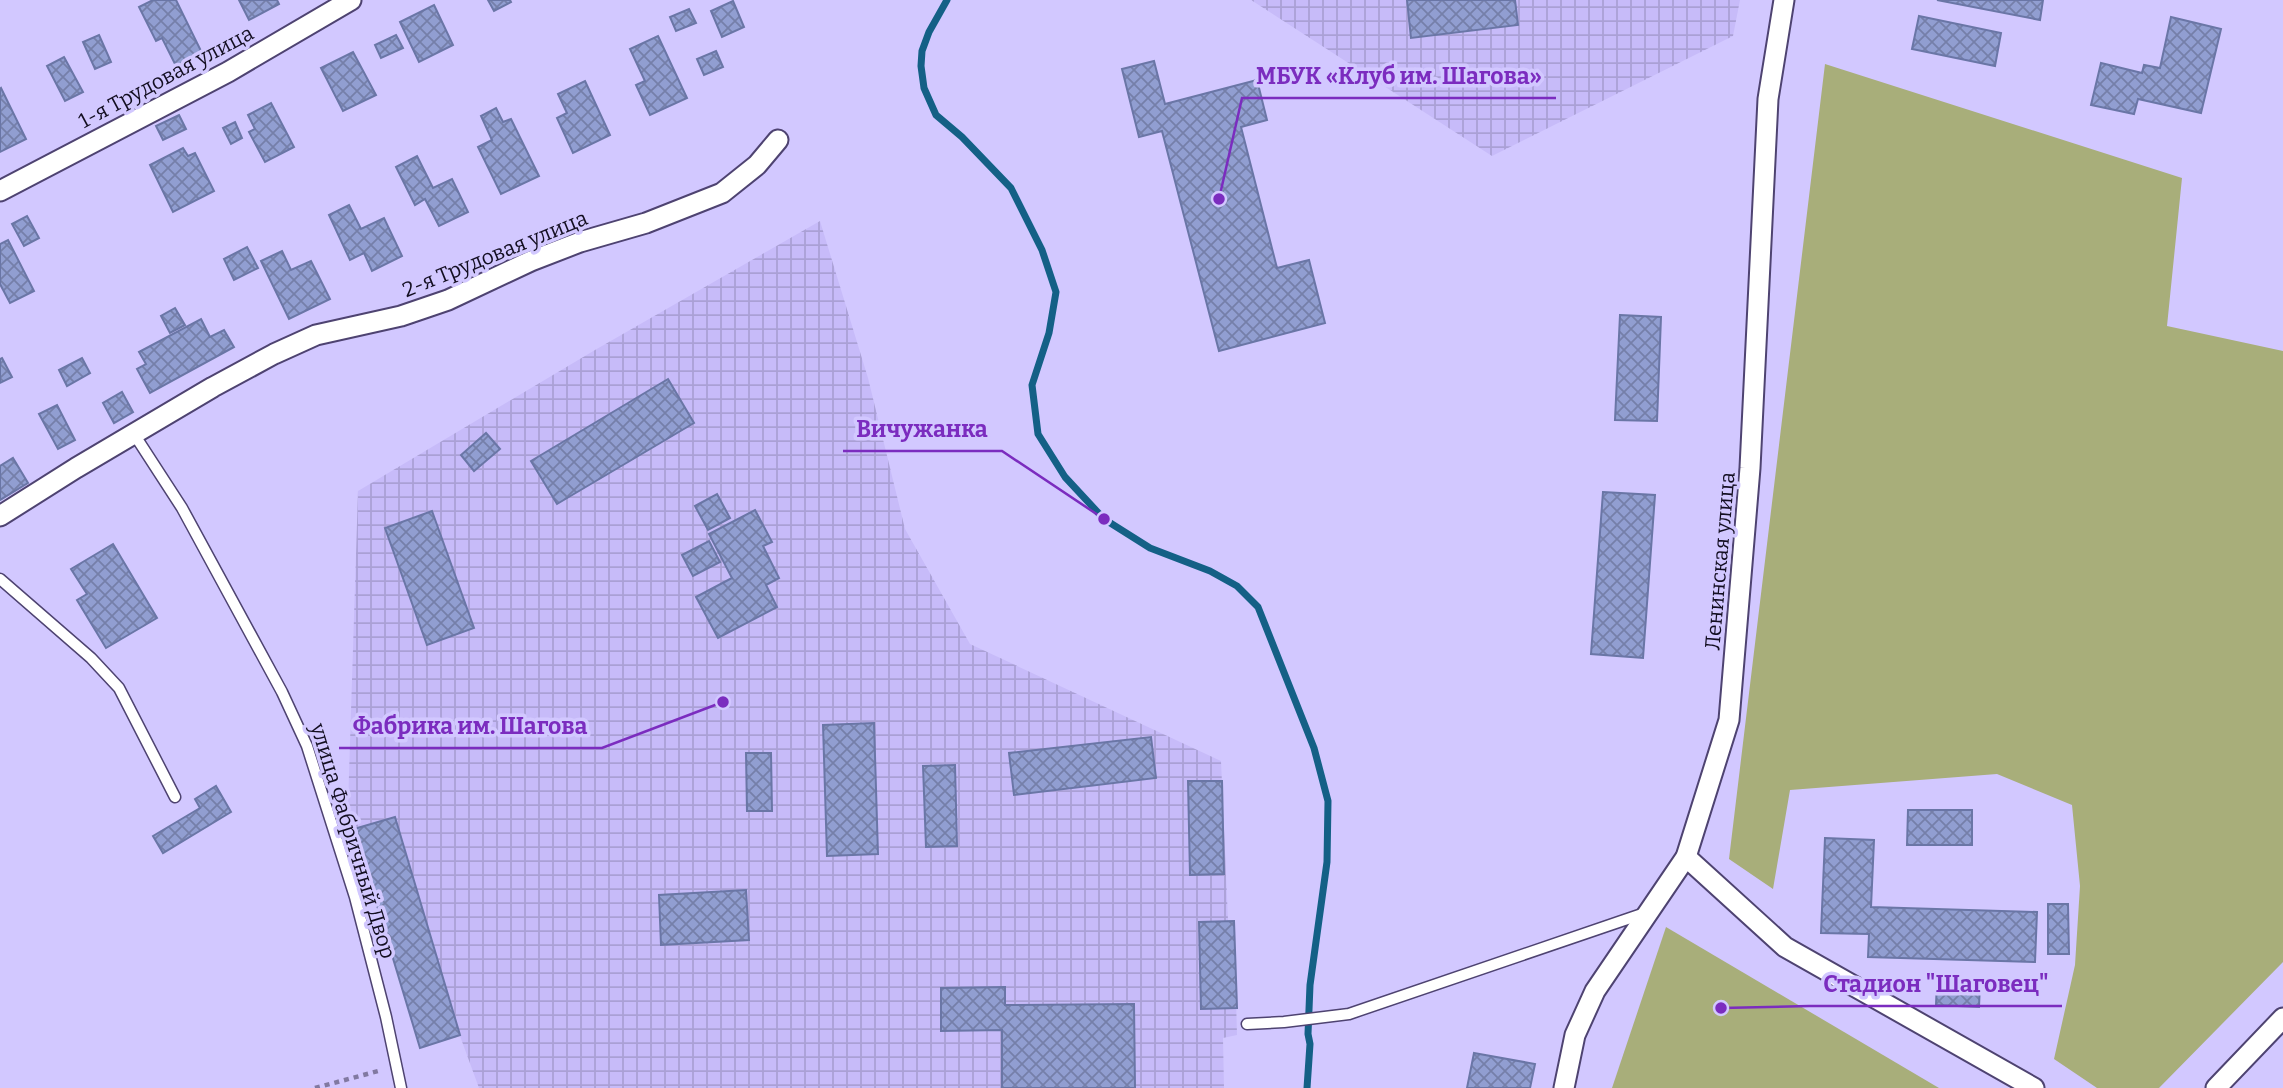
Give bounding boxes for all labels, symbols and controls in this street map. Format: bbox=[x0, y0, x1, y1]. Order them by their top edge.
street label: 1-я Трудовая улица bbox=[74, 20, 258, 134]
callout: МБУК «Клуб им. Шагова» bbox=[1242, 54, 1556, 98]
text: МБУК «Клуб им. Шагова» bbox=[1256, 62, 1542, 90]
street label: 2-я Трудовая улица bbox=[399, 205, 592, 303]
callout: Вичужанка bbox=[843, 407, 1002, 451]
text: Вичужанка bbox=[856, 415, 988, 443]
street label: Ленинская улица bbox=[1699, 470, 1741, 651]
callout: Фабрика им. Шагова bbox=[339, 704, 602, 748]
text: Фабрика им. Шагова bbox=[353, 712, 588, 740]
street label: улица Фабричный Двор bbox=[304, 719, 401, 962]
callout: Стадион "Шаговец" bbox=[1809, 962, 2062, 1006]
text: Стадион "Шаговец" bbox=[1823, 970, 2049, 998]

